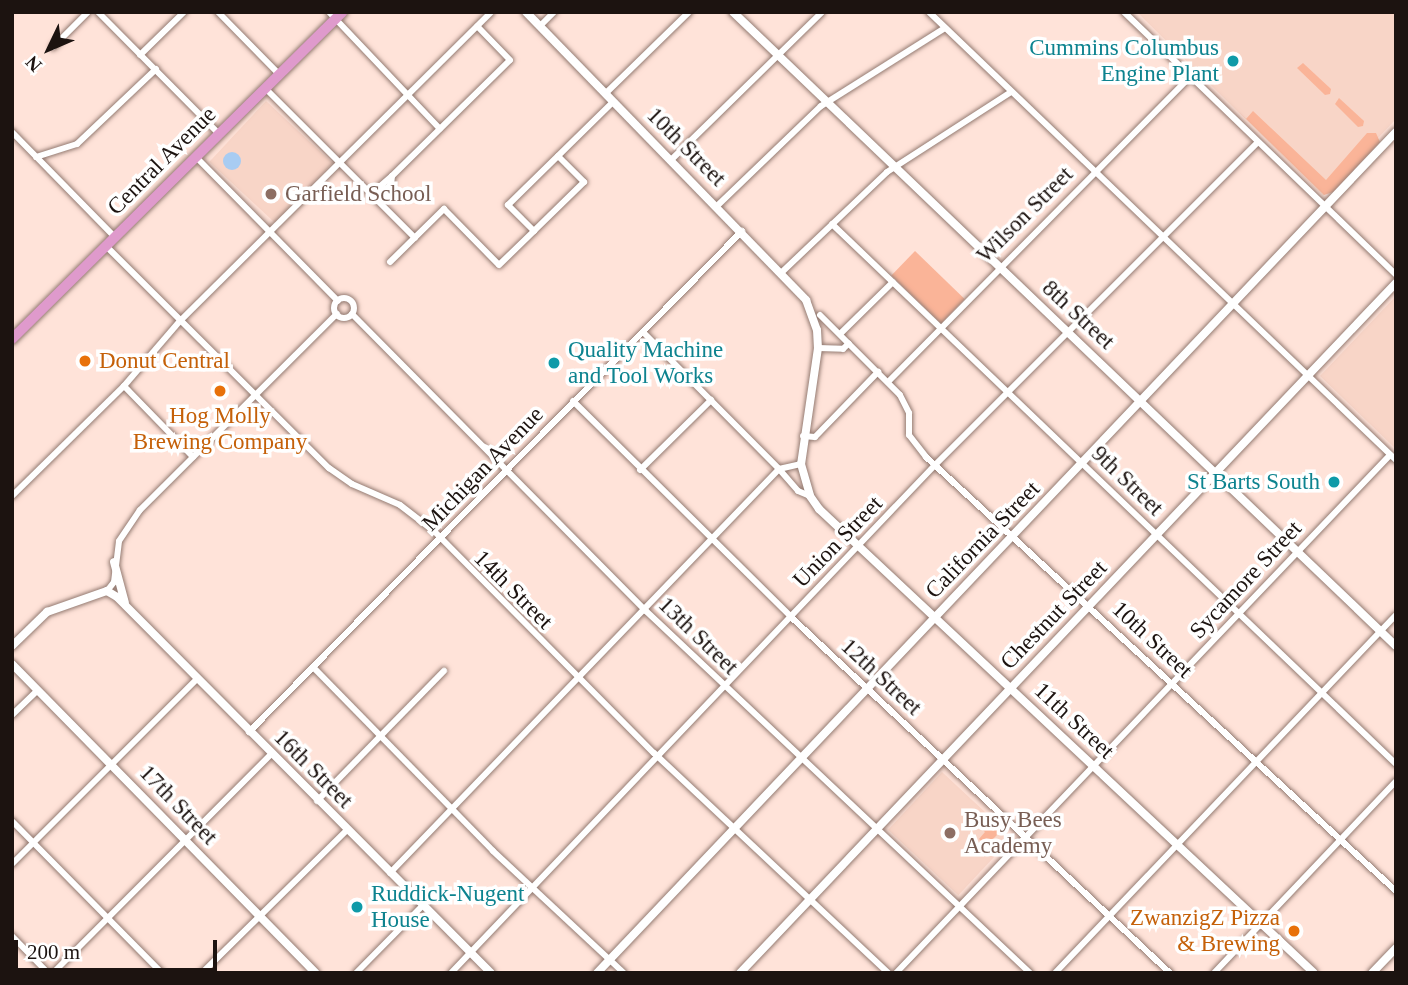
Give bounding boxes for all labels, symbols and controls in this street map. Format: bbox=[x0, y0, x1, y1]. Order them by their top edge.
north arrow bbox=[14, 14, 84, 84]
place label: Cummins Columbus Engine Plant bbox=[1029, 34, 1219, 88]
text: N bbox=[21, 52, 46, 76]
marker: Cummins Columbus Engine Plant bbox=[1225, 53, 1241, 69]
street label: Central Avenue bbox=[102, 101, 222, 221]
street label: 10th Street bbox=[641, 102, 731, 192]
street label: Wilson Street bbox=[971, 161, 1079, 269]
place label: Garfield School bbox=[285, 180, 431, 208]
marker: Garfield School bbox=[263, 186, 279, 202]
street label: 8th Street bbox=[1036, 275, 1120, 355]
place label: Quality Machine and Tool Works bbox=[568, 336, 723, 390]
place label: Donut Central bbox=[99, 347, 230, 375]
marker: Donut Central bbox=[77, 353, 93, 369]
marker: Quality Machine and Tool Works bbox=[546, 355, 562, 371]
marker: Hog Molly Brewing Company bbox=[212, 383, 228, 399]
street label: Michigan Avenue bbox=[416, 401, 550, 537]
place label: Hog Molly Brewing Company bbox=[133, 402, 307, 456]
street label: 9th Street bbox=[1085, 440, 1169, 522]
place label: St Barts South bbox=[1187, 468, 1320, 496]
marker: St Barts South bbox=[1326, 474, 1342, 490]
street label: California Street bbox=[920, 476, 1046, 604]
street label: Union Street bbox=[787, 490, 889, 594]
street label: Sycamore Street bbox=[1184, 515, 1308, 645]
street label: 14th Street bbox=[468, 545, 558, 635]
street label: Chestnut Street bbox=[995, 555, 1113, 675]
street label: 13th Street bbox=[652, 591, 744, 681]
street label: 10th Street bbox=[1106, 596, 1198, 684]
street label: 12th Street bbox=[835, 633, 927, 721]
street label: 11th Street bbox=[1028, 677, 1120, 765]
street label: 16th Street bbox=[268, 724, 358, 814]
street label: 17th Street bbox=[133, 759, 223, 851]
place label: Busy Bees Academy bbox=[964, 806, 1062, 860]
marker: Busy Bees Academy bbox=[942, 825, 958, 841]
place label: Ruddick-Nugent House bbox=[371, 880, 524, 934]
marker: Ruddick-Nugent House bbox=[349, 899, 365, 915]
place label: ZwanzigZ Pizza & Brewing bbox=[1130, 904, 1280, 958]
marker: ZwanzigZ Pizza & Brewing bbox=[1286, 923, 1302, 939]
scale bar bbox=[18, 926, 220, 970]
text: 200 m bbox=[27, 940, 80, 964]

